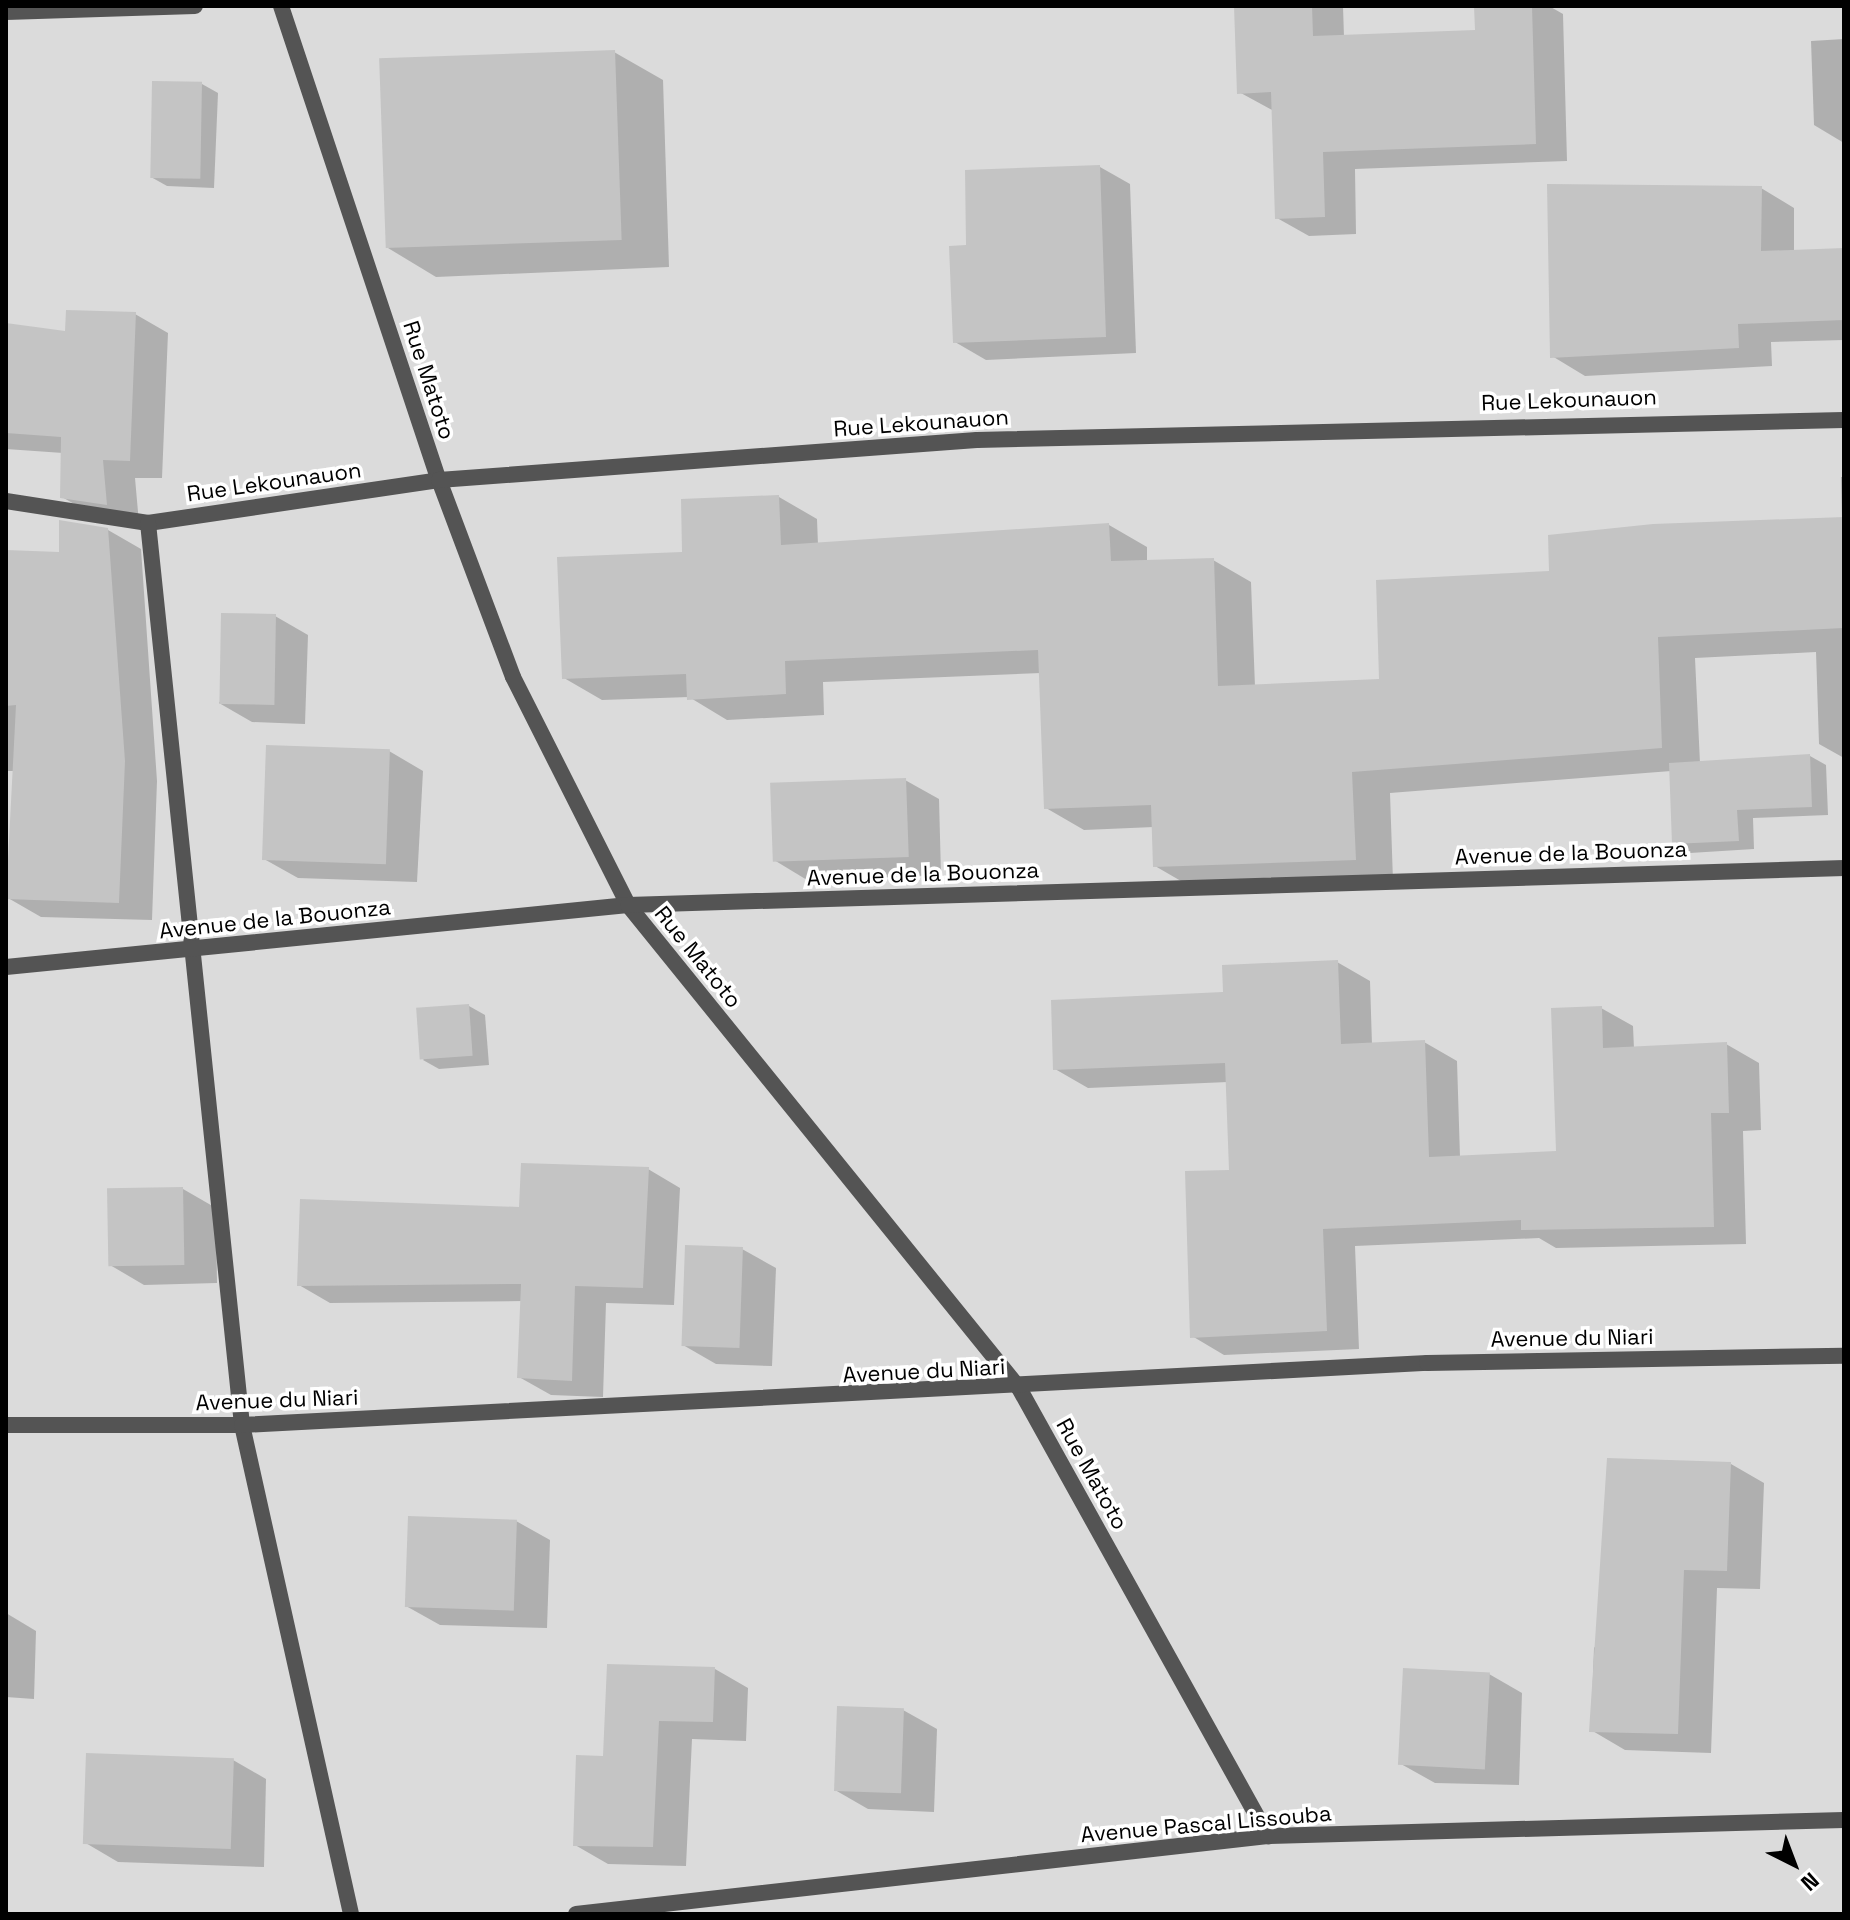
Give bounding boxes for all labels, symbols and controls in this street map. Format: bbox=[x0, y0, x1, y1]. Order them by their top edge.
street label: Rue Matoto bbox=[397, 317, 461, 443]
street label: Rue Lekounauon bbox=[1481, 384, 1657, 416]
street label: Rue Lekounauon bbox=[832, 404, 1010, 442]
street label: Rue Lekounauon bbox=[185, 457, 363, 507]
street label: Avenue de la Bouonza bbox=[1454, 836, 1688, 870]
street label: Avenue de la Bouonza bbox=[806, 857, 1040, 891]
street label: Avenue de la Bouonza bbox=[158, 894, 392, 944]
street label: Rue Matoto bbox=[649, 901, 747, 1013]
street label: Avenue du Niari bbox=[1490, 1323, 1654, 1353]
street label: Avenue du Niari bbox=[842, 1354, 1006, 1388]
street label: Avenue du Niari bbox=[195, 1384, 359, 1416]
street label: Rue Matoto bbox=[1051, 1414, 1133, 1534]
street label: Avenue Pascal Lissouba bbox=[1079, 1800, 1333, 1848]
north arrow bbox=[1754, 1824, 1834, 1904]
text: N bbox=[1795, 1866, 1825, 1897]

